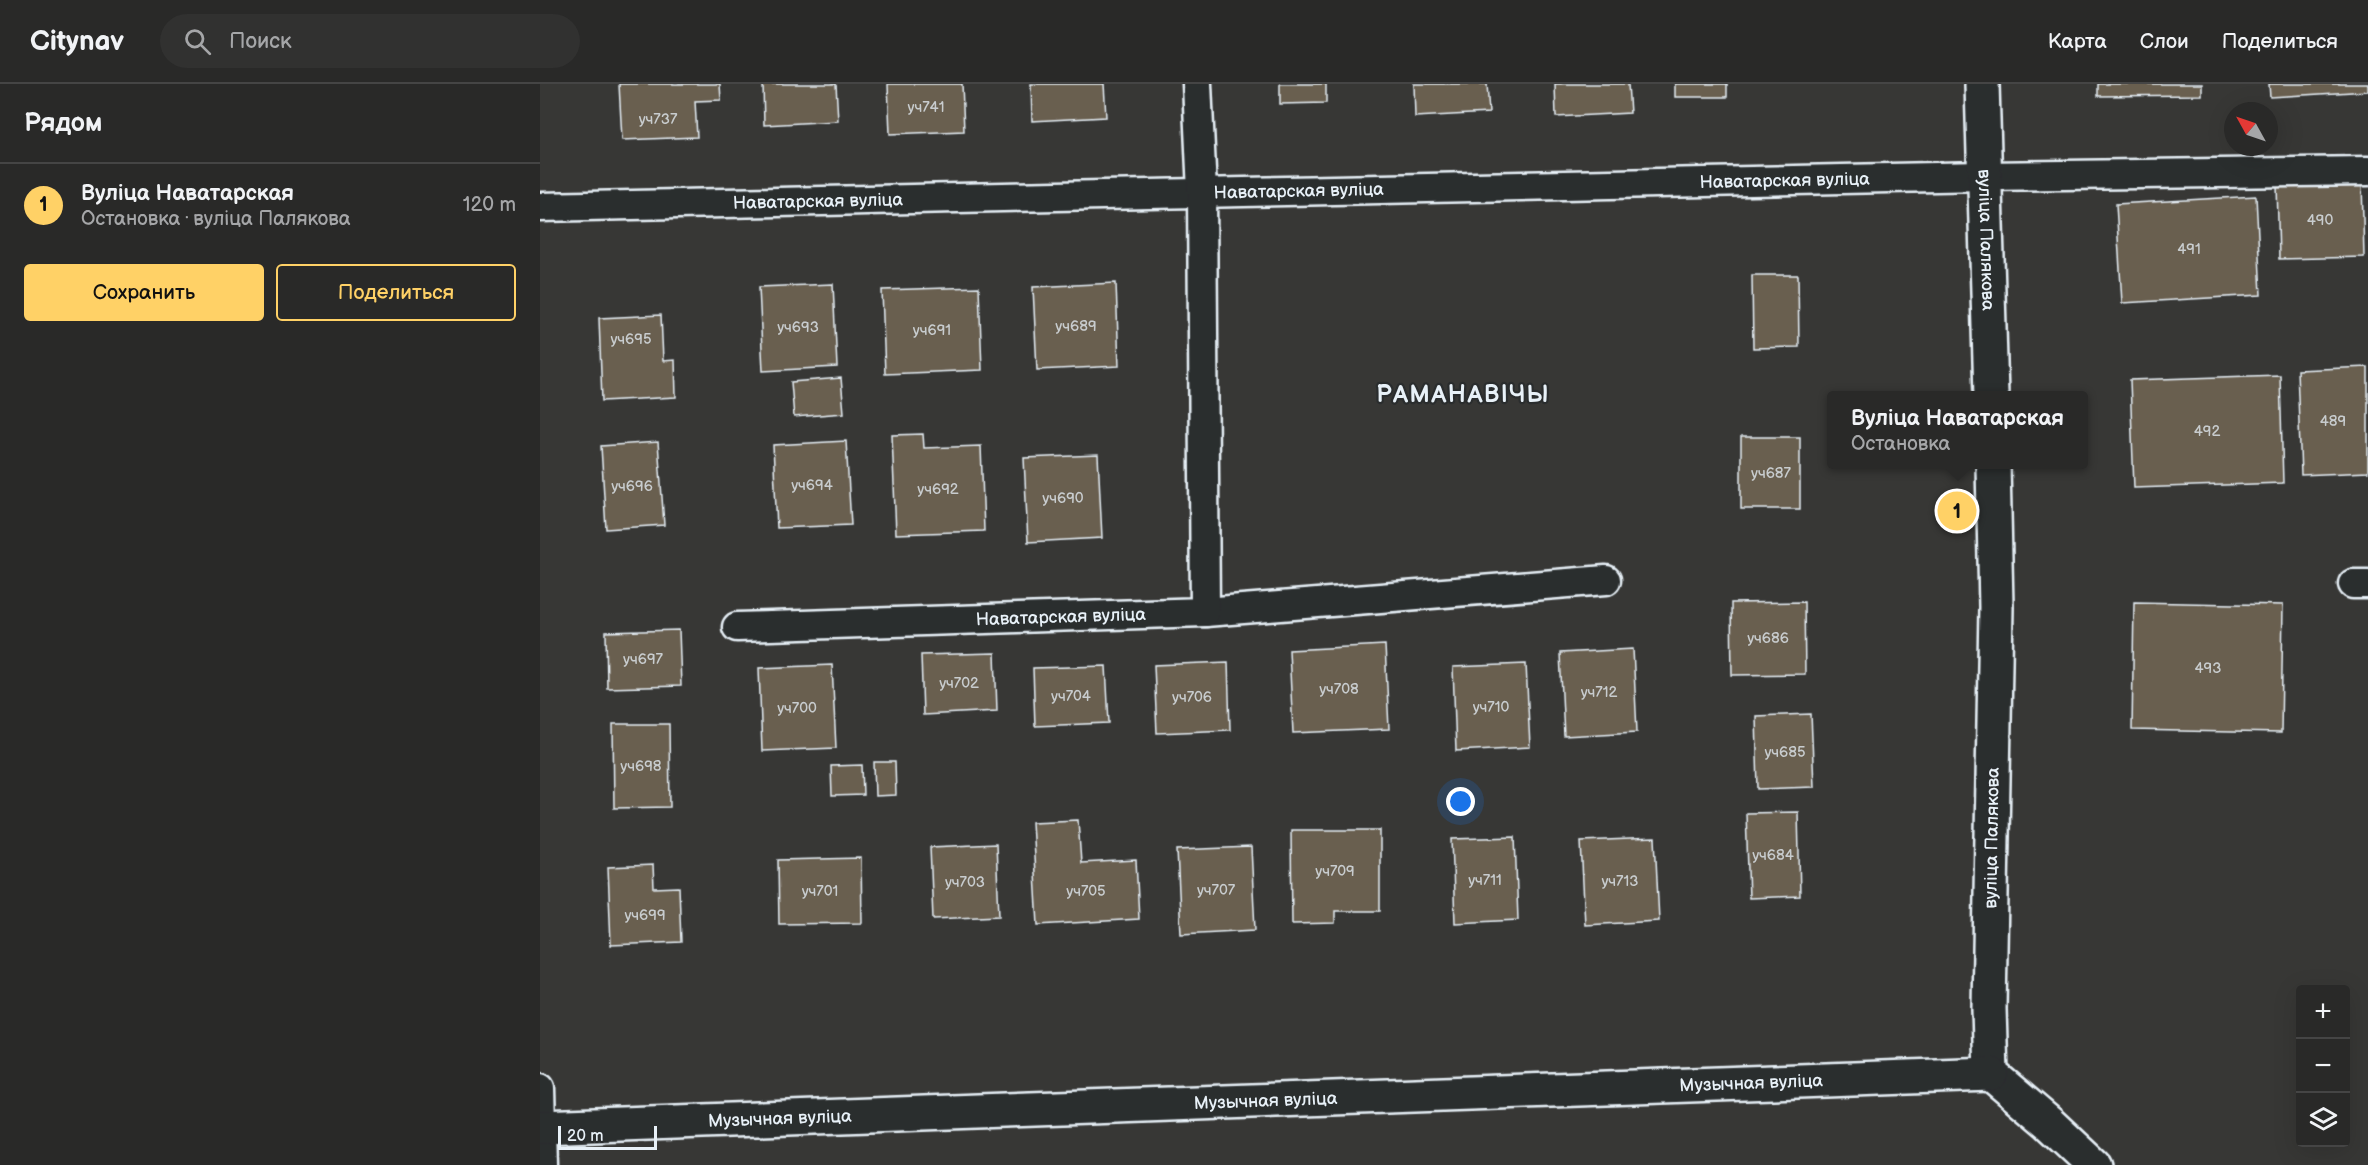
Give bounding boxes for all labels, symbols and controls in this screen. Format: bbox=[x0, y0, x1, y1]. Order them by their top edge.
search box bbox=[160, 14, 580, 68]
text: Citynav bbox=[30, 25, 124, 58]
icon: search bbox=[181, 25, 214, 58]
text: Поиск bbox=[229, 28, 292, 55]
text: Карта bbox=[2048, 29, 2107, 54]
text: Слои bbox=[2140, 29, 2189, 54]
text: Поделиться bbox=[2222, 29, 2338, 54]
house number: уч741 bbox=[908, 98, 945, 117]
north arrow bbox=[2224, 102, 2278, 156]
text: Рядом bbox=[24, 108, 102, 139]
house number: уч737 bbox=[639, 110, 678, 129]
street label: Наватарская вуліца bbox=[1699, 168, 1870, 193]
street label: вуліца Палякова bbox=[1974, 169, 1999, 311]
street label: Наватарская вуліца bbox=[1214, 178, 1384, 203]
text: Вуліца Наватарская bbox=[81, 180, 294, 207]
street label: Наватарская вуліца bbox=[733, 189, 904, 213]
text: 1 bbox=[39, 193, 48, 217]
text: 120 m bbox=[463, 193, 516, 217]
text: Остановка · вуліца Палякова bbox=[81, 207, 351, 231]
house number: 490 bbox=[2307, 211, 2333, 230]
house number: 491 bbox=[2177, 240, 2201, 259]
button: Сохранить bbox=[24, 264, 264, 321]
button: Поделиться bbox=[276, 264, 516, 321]
house number: уч689 bbox=[1055, 317, 1097, 336]
house number: уч693 bbox=[777, 318, 819, 337]
house number: уч691 bbox=[913, 321, 951, 340]
house number: уч695 bbox=[610, 330, 652, 349]
district label: РАМАНАВІЧЫ bbox=[1376, 380, 1550, 409]
popup bbox=[1827, 391, 2088, 469]
text: Вуліца Наватарская bbox=[1851, 405, 2064, 432]
house number: 489 bbox=[2320, 412, 2346, 431]
house number: 492 bbox=[2194, 422, 2220, 441]
text: Остановка bbox=[1851, 432, 1950, 456]
house number: уч687 bbox=[1751, 464, 1792, 483]
house number: уч694 bbox=[791, 476, 833, 495]
house number: уч696 bbox=[611, 477, 653, 496]
house number: уч692 bbox=[917, 480, 959, 499]
pin: 1 bbox=[1938, 488, 1976, 534]
house number: уч690 bbox=[1042, 489, 1084, 508]
street label: Наватарская вуліца bbox=[975, 603, 1147, 630]
house number: уч686 bbox=[1747, 629, 1789, 648]
house number: уч697 bbox=[623, 650, 664, 669]
house number: 493 bbox=[2194, 659, 2222, 678]
house number: уч702 bbox=[939, 674, 979, 693]
house number: уч708 bbox=[1319, 680, 1359, 699]
house number: уч712 bbox=[1581, 683, 1617, 702]
house number: уч704 bbox=[1051, 687, 1091, 706]
house number: уч706 bbox=[1172, 688, 1212, 707]
house number: уч710 bbox=[1473, 698, 1510, 717]
house number: уч700 bbox=[777, 699, 817, 718]
house number: уч685 bbox=[1764, 743, 1806, 762]
house number: уч698 bbox=[620, 757, 662, 776]
street label: вуліца Палякова bbox=[1980, 767, 2004, 909]
your location bbox=[1446, 787, 1475, 816]
house number: уч684 bbox=[1752, 846, 1794, 865]
house number: уч709 bbox=[1315, 862, 1355, 881]
house number: уч711 bbox=[1468, 871, 1502, 890]
house number: уч713 bbox=[1601, 872, 1639, 891]
house number: уч703 bbox=[945, 873, 985, 892]
house number: уч707 bbox=[1197, 881, 1236, 900]
house number: уч701 bbox=[802, 882, 838, 901]
house number: уч705 bbox=[1066, 882, 1106, 901]
house number: уч699 bbox=[624, 906, 666, 925]
map controls bbox=[2296, 985, 2350, 1147]
button: + bbox=[2296, 985, 2350, 1039]
button: − bbox=[2296, 1039, 2350, 1093]
street label: Музычная вуліца bbox=[1679, 1070, 1824, 1096]
street label: Музычная вуліца bbox=[1193, 1087, 1338, 1114]
button: layers bbox=[2296, 1093, 2350, 1147]
street label: Музычная вуліца bbox=[708, 1105, 852, 1131]
scale bar bbox=[558, 1123, 657, 1150]
text: 20 m bbox=[567, 1127, 603, 1146]

